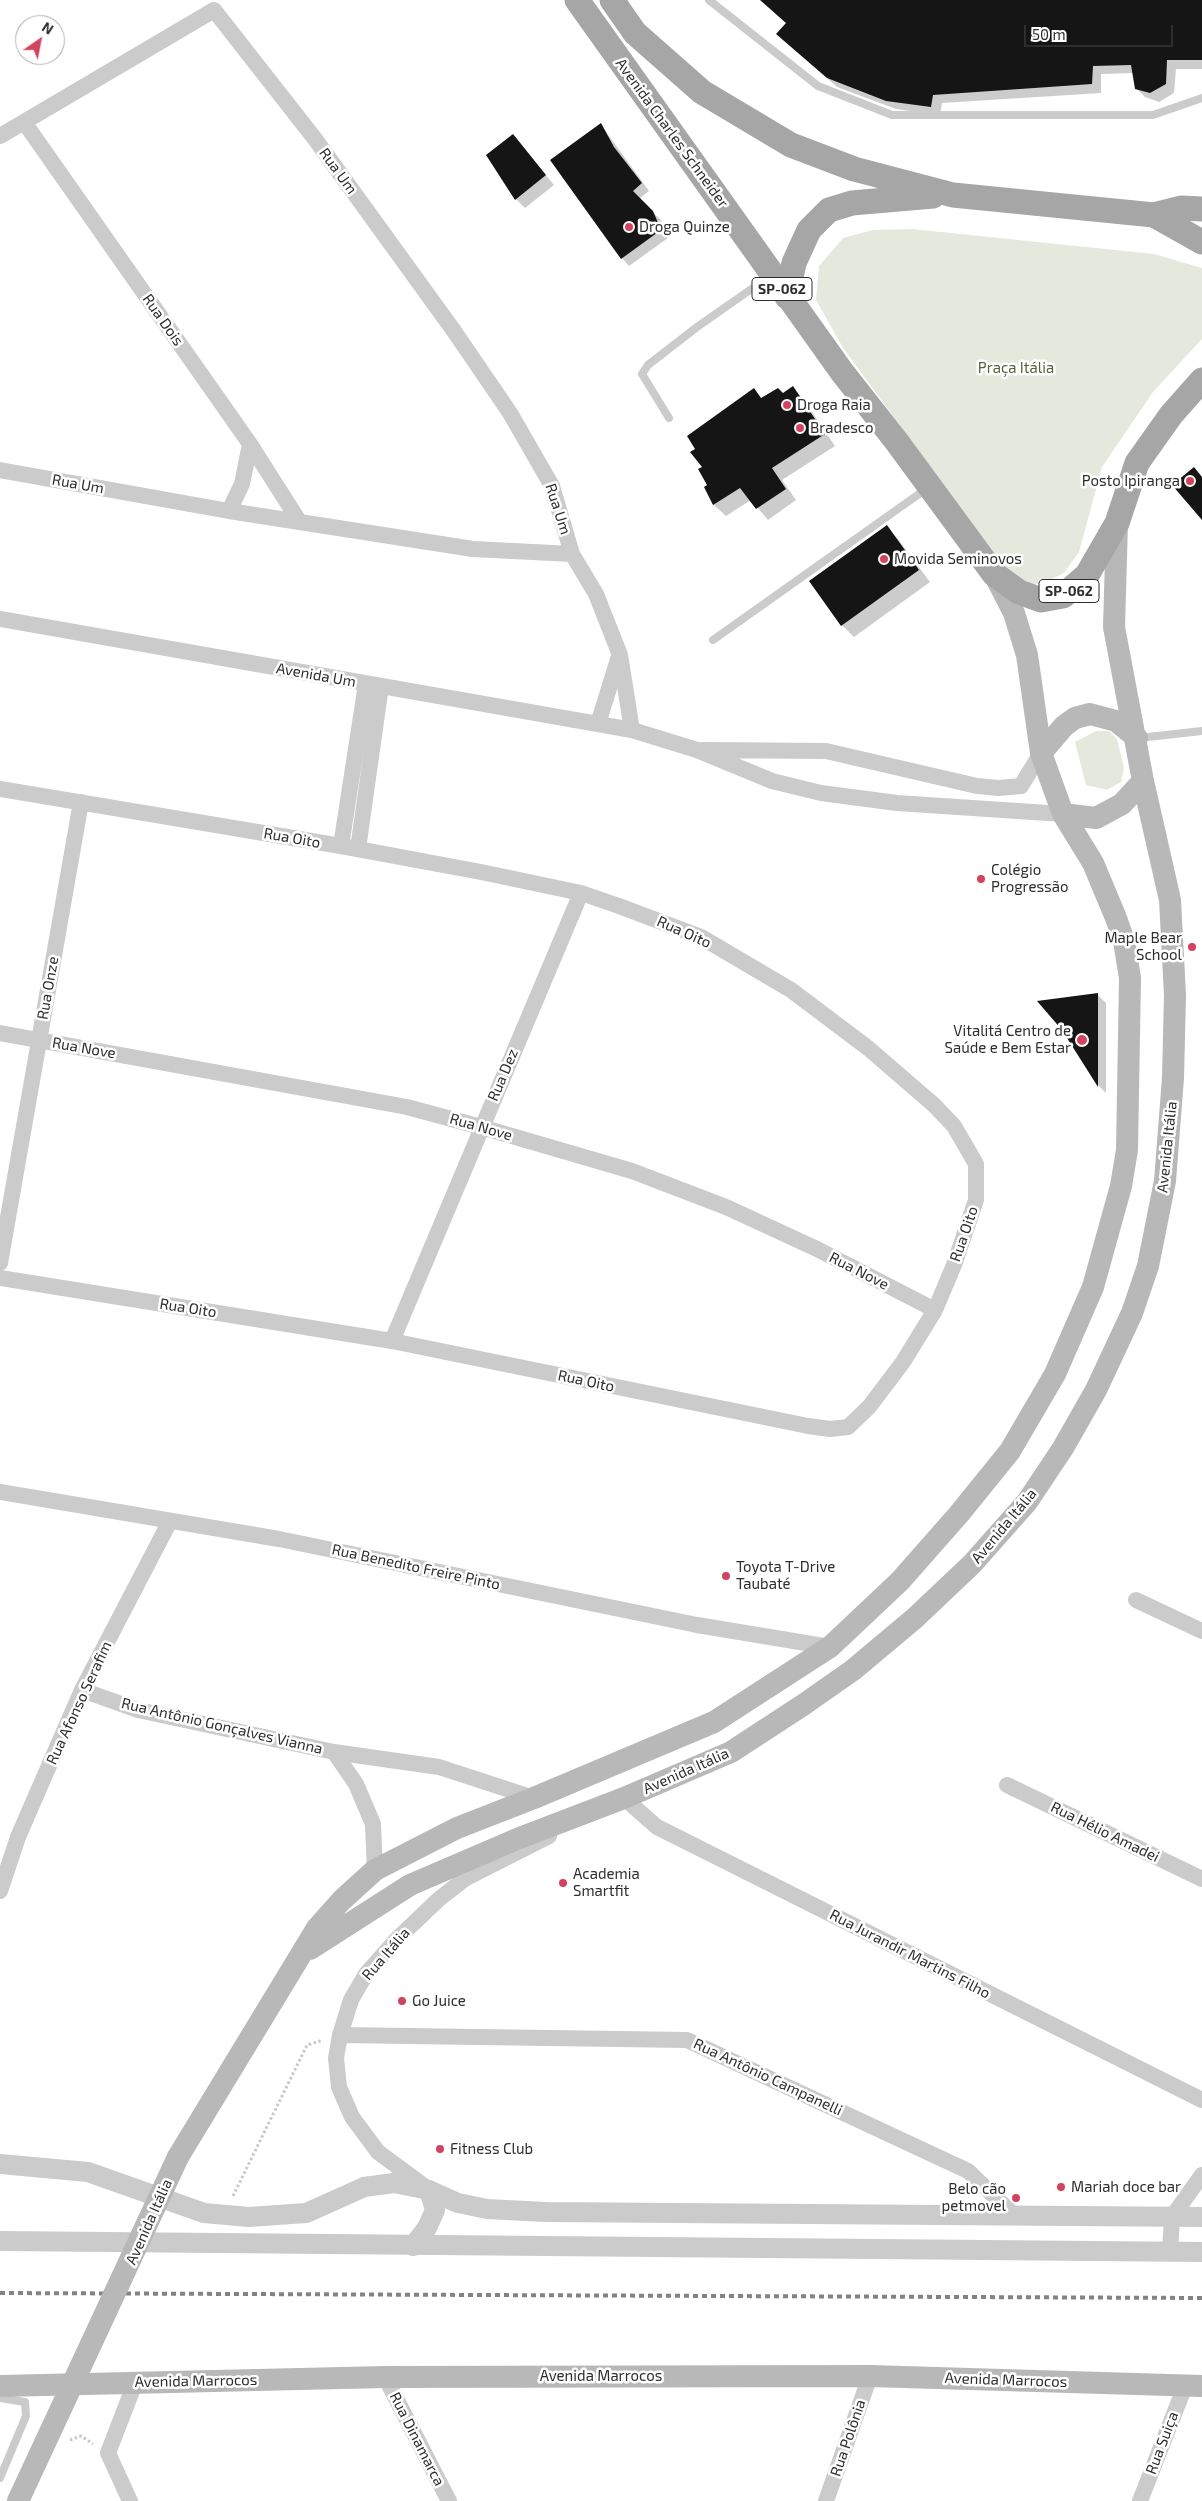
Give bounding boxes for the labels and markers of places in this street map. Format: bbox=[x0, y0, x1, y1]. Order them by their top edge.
place label: Droga Quinze bbox=[639, 218, 730, 236]
marker: Droga Quinze bbox=[623, 221, 635, 233]
place label: Droga Raia bbox=[797, 396, 871, 414]
marker: Droga Raia bbox=[781, 399, 793, 411]
place label: Bradesco bbox=[810, 419, 874, 437]
marker: Bradesco bbox=[794, 422, 806, 434]
place label: Posto Ipiranga bbox=[1082, 472, 1180, 490]
marker: Posto Ipiranga bbox=[1184, 475, 1196, 487]
place label: Movida Seminovos bbox=[894, 550, 1022, 568]
marker: Movida Seminovos bbox=[878, 553, 890, 565]
place label: Colégio Progressão bbox=[991, 861, 1068, 896]
marker: Colégio Progressão bbox=[975, 873, 987, 885]
place label: Maple Bear School bbox=[1104, 929, 1182, 964]
marker: Maple Bear School bbox=[1186, 941, 1198, 953]
place label: Vitalitá Centro de Saúde e Bem Estar bbox=[945, 1022, 1071, 1057]
marker: Vitalitá Centro de Saúde e Bem Estar bbox=[1075, 1033, 1089, 1047]
place label: Toyota T-Drive Taubaté bbox=[736, 1558, 835, 1593]
marker: Toyota T-Drive Taubaté bbox=[720, 1570, 732, 1582]
place label: Academia Smartfit bbox=[573, 1865, 640, 1900]
marker: Academia Smartfit bbox=[557, 1877, 569, 1889]
place label: Go Juice bbox=[412, 1992, 466, 2010]
marker: Go Juice bbox=[396, 1995, 408, 2007]
place label: Fitness Club bbox=[450, 2140, 533, 2158]
marker: Fitness Club bbox=[434, 2143, 446, 2155]
place label: Mariah doce bar bbox=[1071, 2178, 1181, 2196]
place label: Belo cão petmovel bbox=[942, 2180, 1006, 2215]
marker: Mariah doce bar bbox=[1055, 2181, 1067, 2193]
marker: Belo cão petmovel bbox=[1010, 2192, 1022, 2204]

